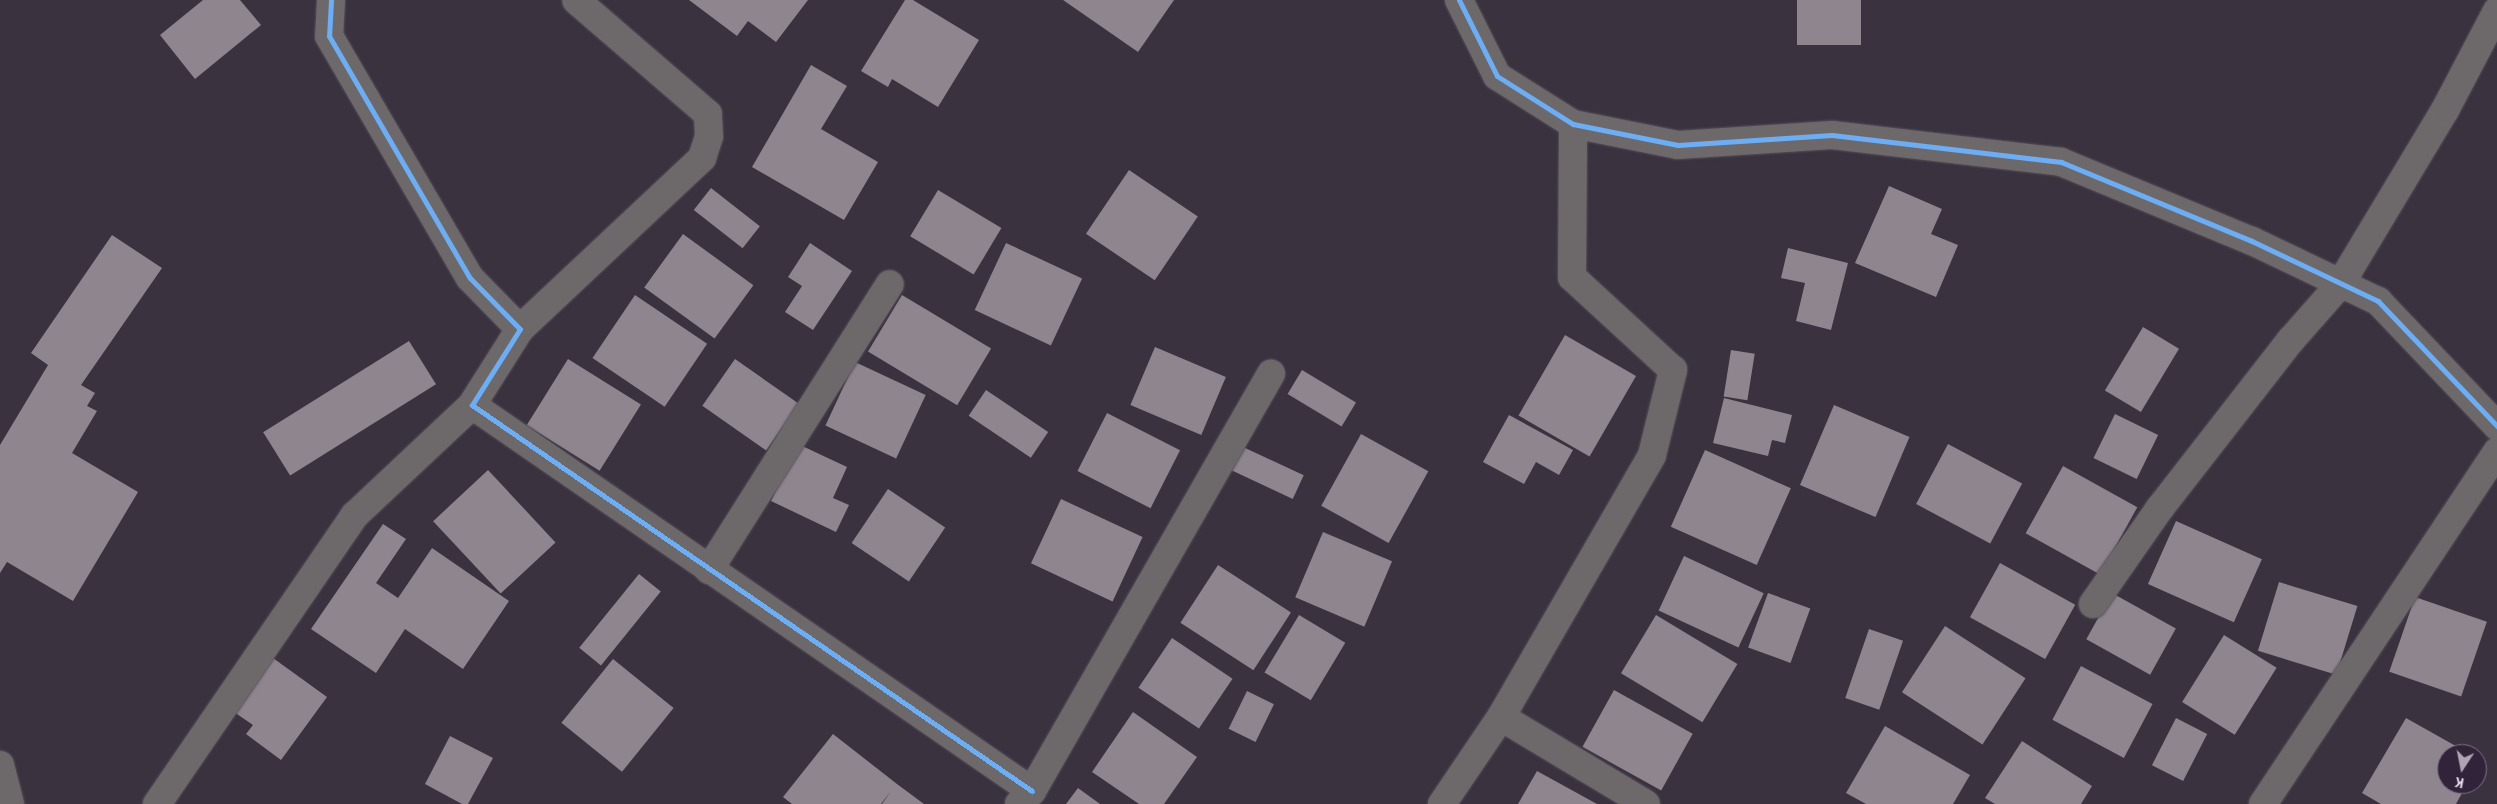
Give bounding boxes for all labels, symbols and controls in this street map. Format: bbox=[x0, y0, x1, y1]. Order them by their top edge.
north arrow bbox=[2437, 744, 2487, 794]
text: K bbox=[2454, 773, 2465, 792]

